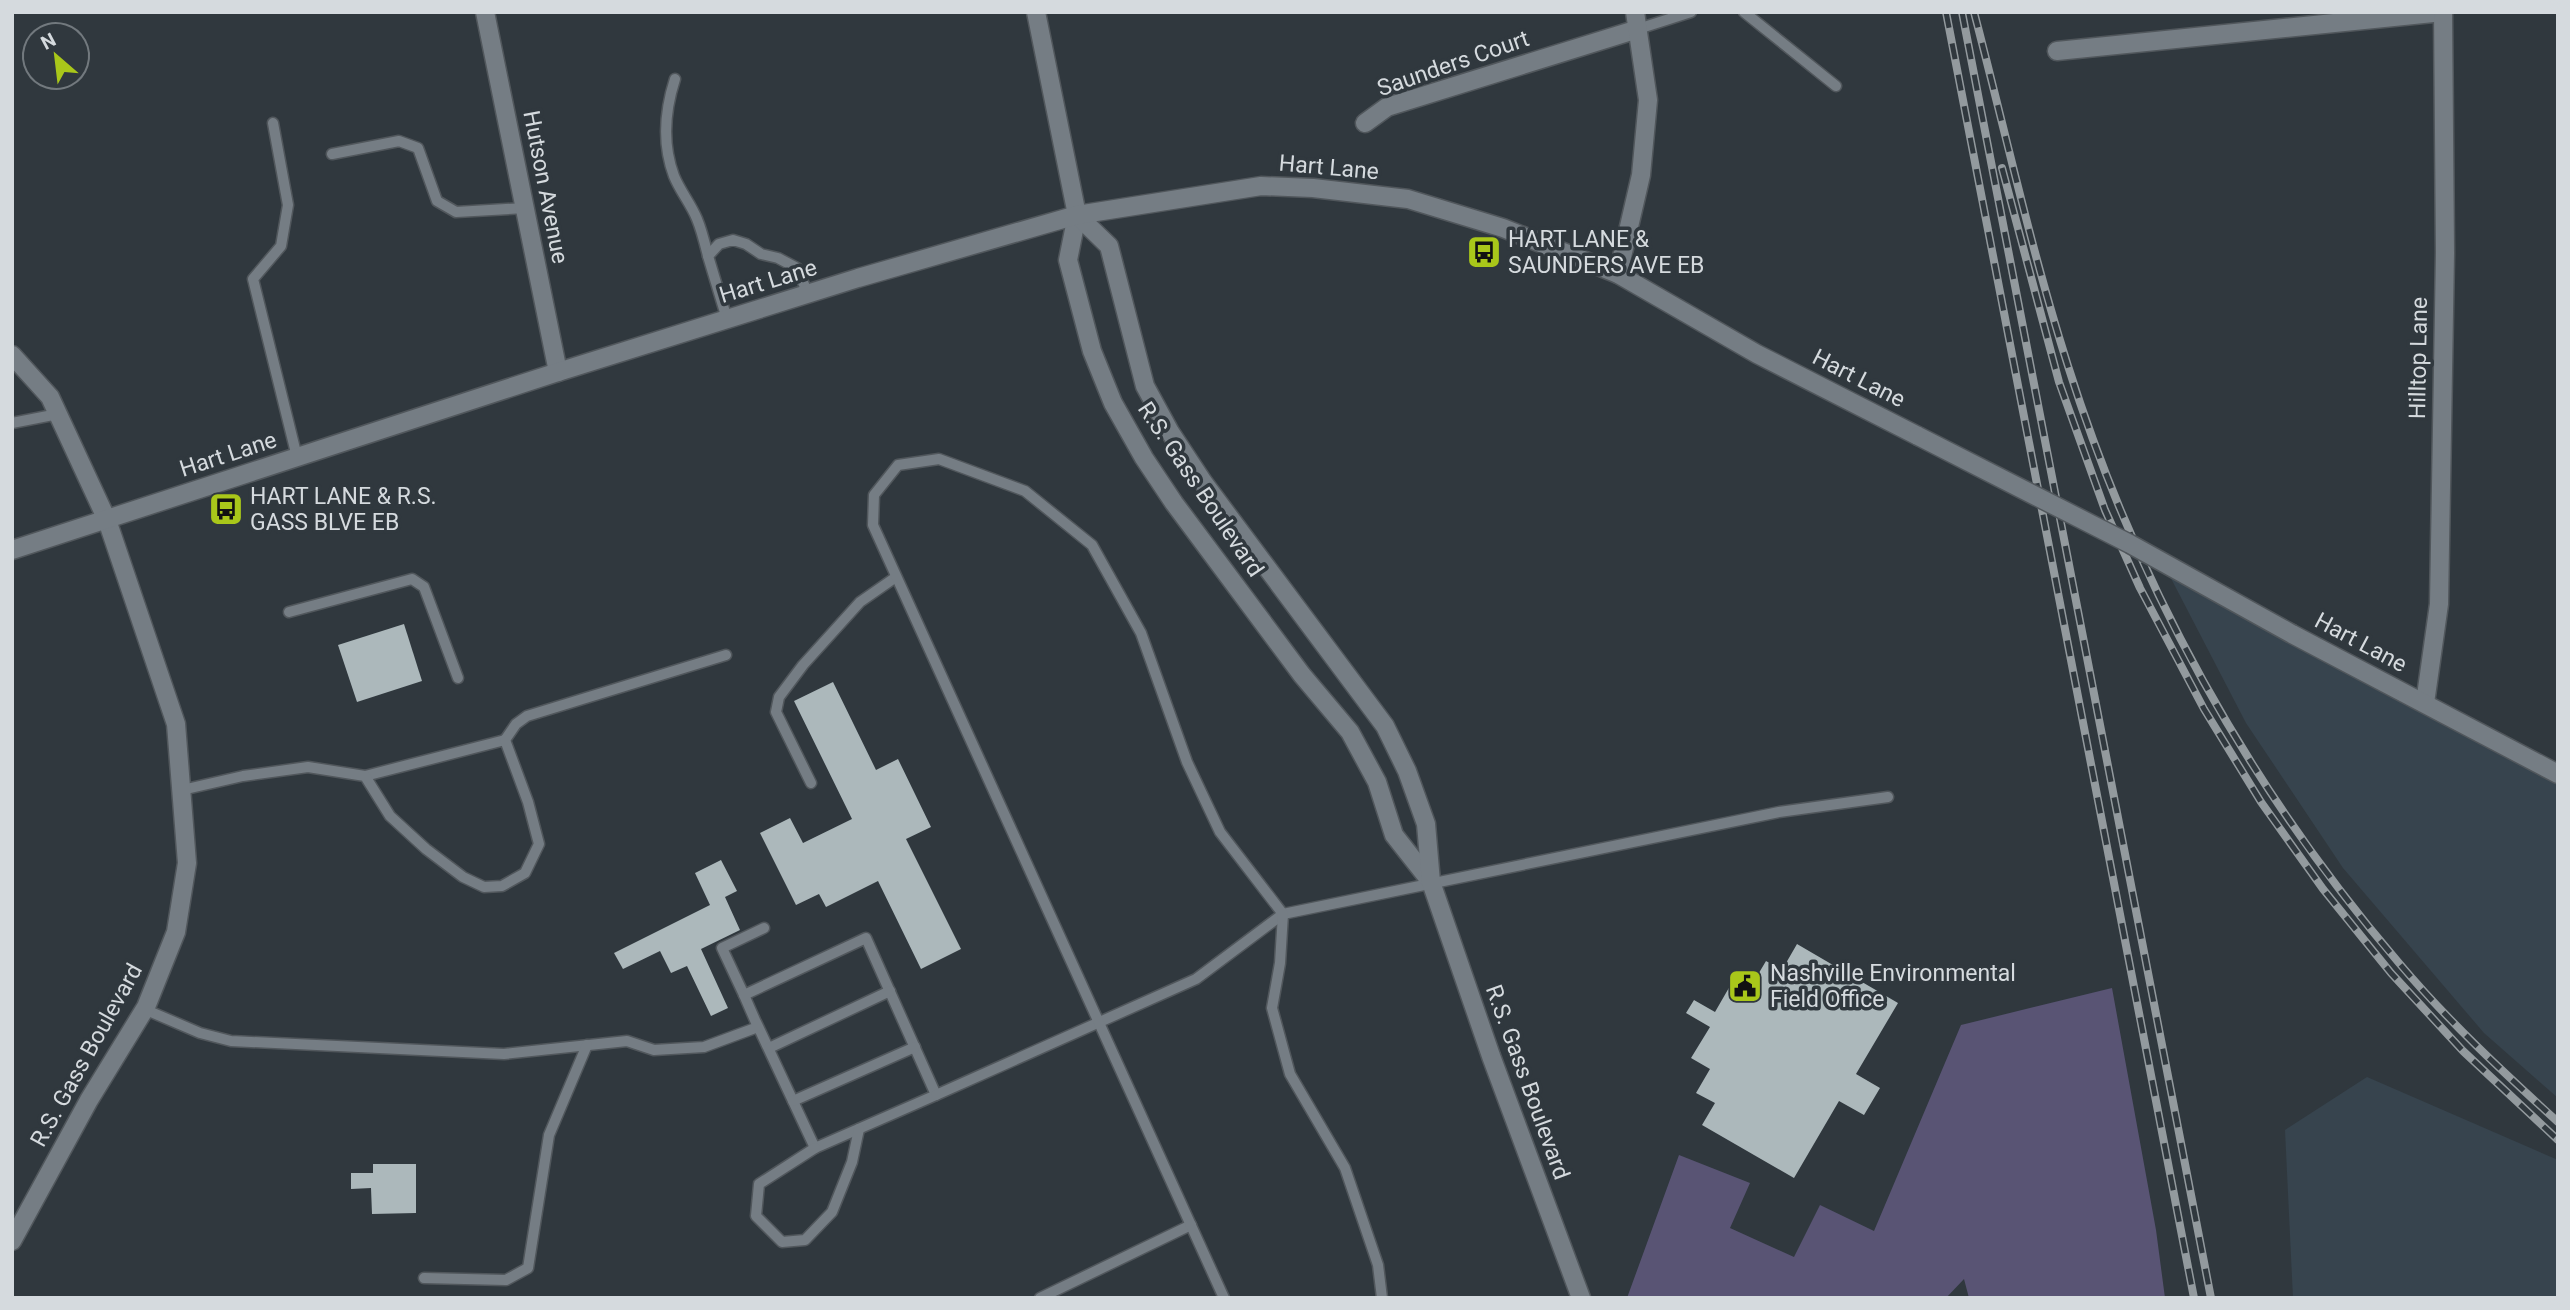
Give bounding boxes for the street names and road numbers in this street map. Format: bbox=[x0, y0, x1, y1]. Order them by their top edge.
street label: Saunders Court bbox=[1374, 25, 1533, 102]
street label: Hutson Avenue bbox=[517, 108, 574, 266]
street label: Hart Lane bbox=[1278, 150, 1380, 185]
street label: Hart Lane bbox=[716, 254, 820, 309]
street label: Hilltop Lane bbox=[2404, 297, 2433, 419]
street label: Hart Lane bbox=[1808, 344, 1910, 413]
street label: R.S. Gass Boulevard bbox=[1132, 397, 1269, 582]
street label: Hart Lane bbox=[176, 426, 280, 483]
street label: Hart Lane bbox=[2310, 607, 2411, 678]
street label: R.S. Gass Boulevard bbox=[25, 959, 148, 1151]
street label: R.S. Gass Boulevard bbox=[1480, 981, 1575, 1183]

